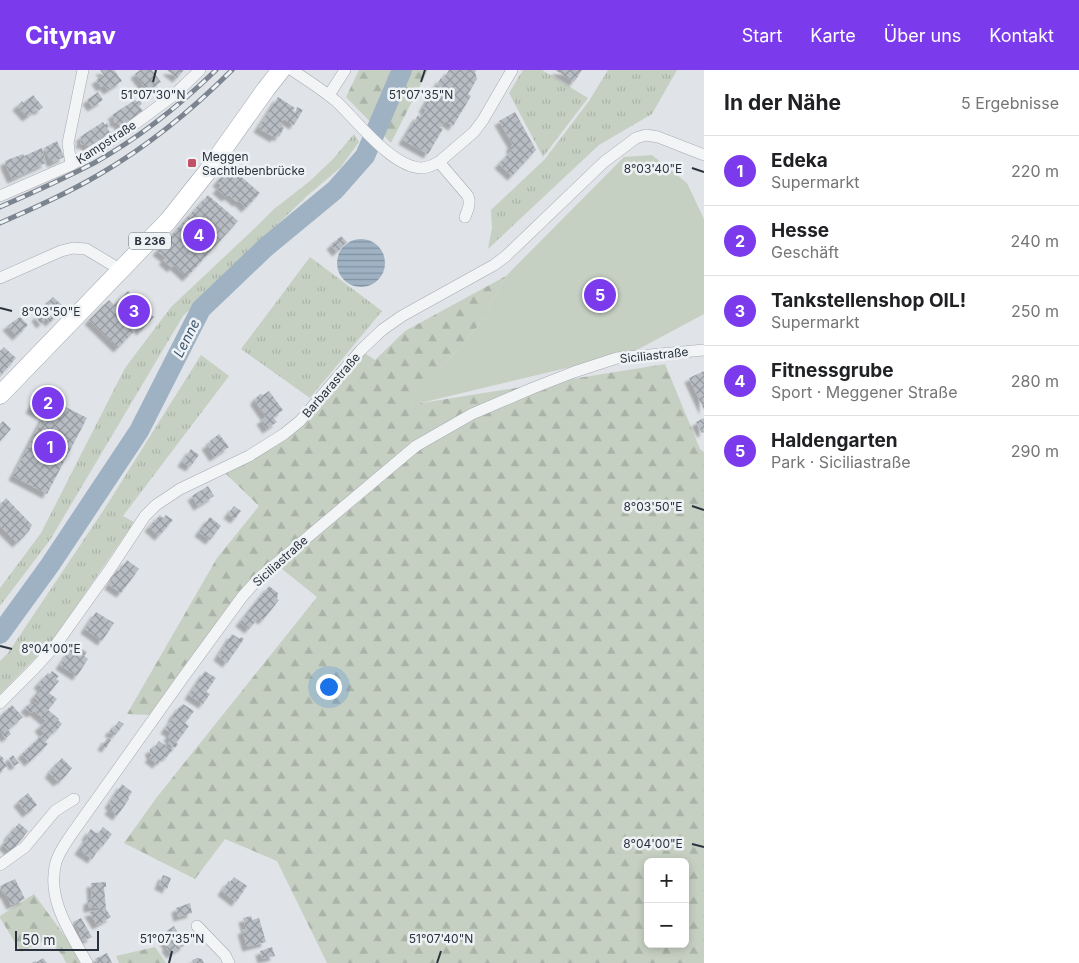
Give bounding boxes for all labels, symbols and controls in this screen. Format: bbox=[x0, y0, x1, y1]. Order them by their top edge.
text: Citynav bbox=[25, 21, 116, 50]
text: Start bbox=[742, 25, 782, 46]
text: Karte bbox=[810, 25, 856, 46]
text: Über uns bbox=[884, 25, 961, 46]
text: Kontakt bbox=[989, 25, 1054, 46]
text: 51°07'30"N bbox=[121, 87, 185, 102]
text: 51°07'35"N bbox=[389, 87, 453, 102]
text: In der Nähe bbox=[724, 90, 841, 115]
text: 5 Ergebnisse bbox=[961, 93, 1059, 113]
street label: Kampstraße bbox=[73, 117, 139, 167]
place label: Meggen Sachtlebenbrücke bbox=[202, 149, 305, 178]
text: Edeka bbox=[771, 149, 828, 172]
marker: Meggen Sachtlebenbrücke bbox=[186, 157, 198, 169]
text: 8°03'40"E bbox=[624, 161, 682, 176]
text: 1 bbox=[737, 161, 743, 181]
text: 220 m bbox=[1011, 161, 1059, 181]
text: Supermarkt bbox=[771, 172, 859, 192]
pin: 4 bbox=[183, 216, 215, 254]
text: Hesse bbox=[771, 219, 829, 242]
text: 2 bbox=[735, 231, 745, 251]
text: 240 m bbox=[1011, 231, 1059, 251]
road number: B 236 bbox=[129, 232, 171, 250]
text: Geschäft bbox=[771, 242, 839, 262]
pin: 5 bbox=[584, 276, 616, 314]
text: Tankstellenshop OIL! bbox=[771, 289, 966, 312]
pin: 3 bbox=[118, 292, 150, 330]
text: 3 bbox=[735, 301, 745, 321]
text: 250 m bbox=[1011, 301, 1059, 321]
text: 8°03'50"E bbox=[22, 304, 80, 319]
text: Supermarkt bbox=[771, 312, 859, 332]
water label: Lenne bbox=[169, 316, 203, 360]
street label: Siciliastraße bbox=[619, 344, 689, 366]
street label: Barbarastraße bbox=[299, 350, 363, 420]
text: Fitnessgrube bbox=[771, 359, 894, 382]
text: 4 bbox=[735, 371, 745, 391]
text: 280 m bbox=[1011, 371, 1059, 391]
text: Sport · Meggener Straße bbox=[771, 382, 958, 402]
pin: 2 bbox=[32, 384, 64, 422]
pin: 1 bbox=[34, 428, 66, 466]
text: Haldengarten bbox=[771, 429, 898, 452]
text: 5 bbox=[735, 441, 745, 461]
text: 290 m bbox=[1011, 441, 1059, 461]
text: Park · Siciliastraße bbox=[771, 452, 911, 472]
text: 8°03'50"E bbox=[624, 499, 682, 514]
street label: Siciliastraße bbox=[249, 532, 311, 590]
text: 8°04'00"E bbox=[21, 641, 81, 656]
your location bbox=[316, 674, 342, 700]
text: 8°04'00"E bbox=[623, 836, 683, 851]
map controls bbox=[644, 858, 689, 948]
button: + bbox=[644, 858, 689, 903]
button: − bbox=[644, 903, 689, 948]
scale bar bbox=[15, 928, 99, 951]
text: 50 m bbox=[22, 931, 56, 948]
text: 51°07'35"N bbox=[140, 931, 204, 946]
text: 51°07'40"N bbox=[409, 931, 473, 946]

